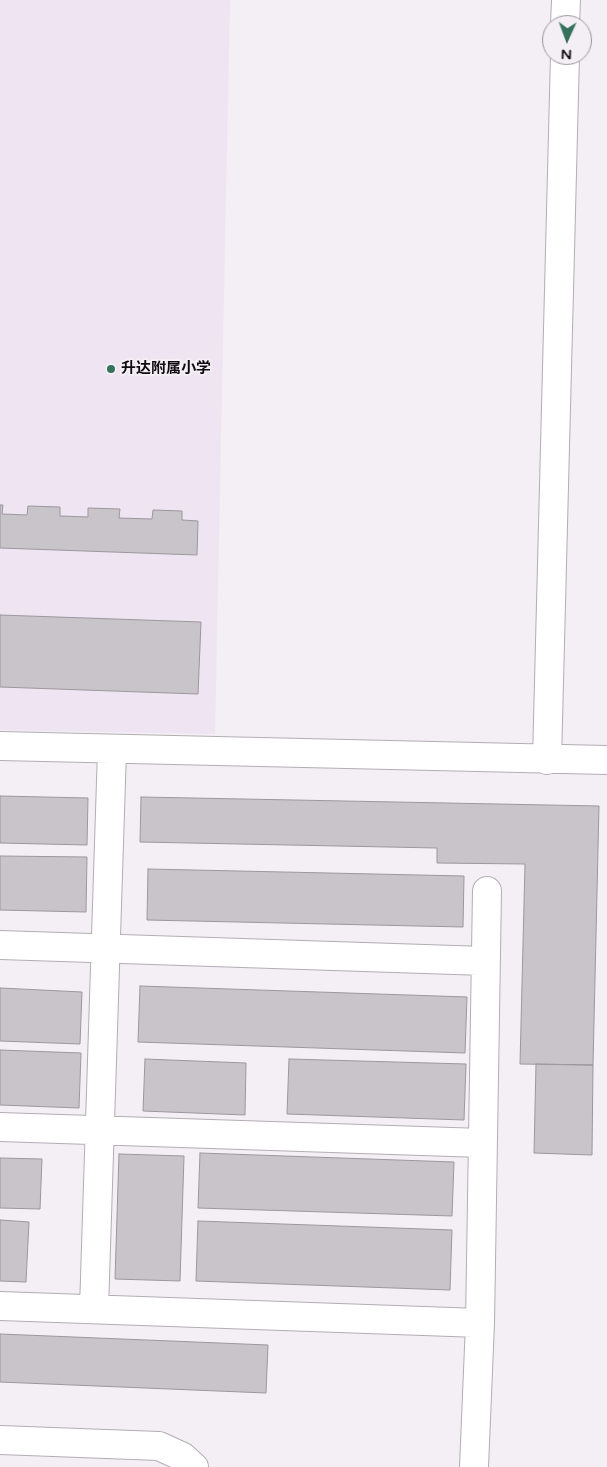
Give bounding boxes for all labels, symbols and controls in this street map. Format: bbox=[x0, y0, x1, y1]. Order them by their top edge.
north arrow bbox=[542, 15, 592, 65]
text: N bbox=[561, 46, 572, 63]
place label: 升达附属小学 bbox=[121, 360, 211, 378]
marker: 升达附属小学 bbox=[105, 363, 117, 375]

